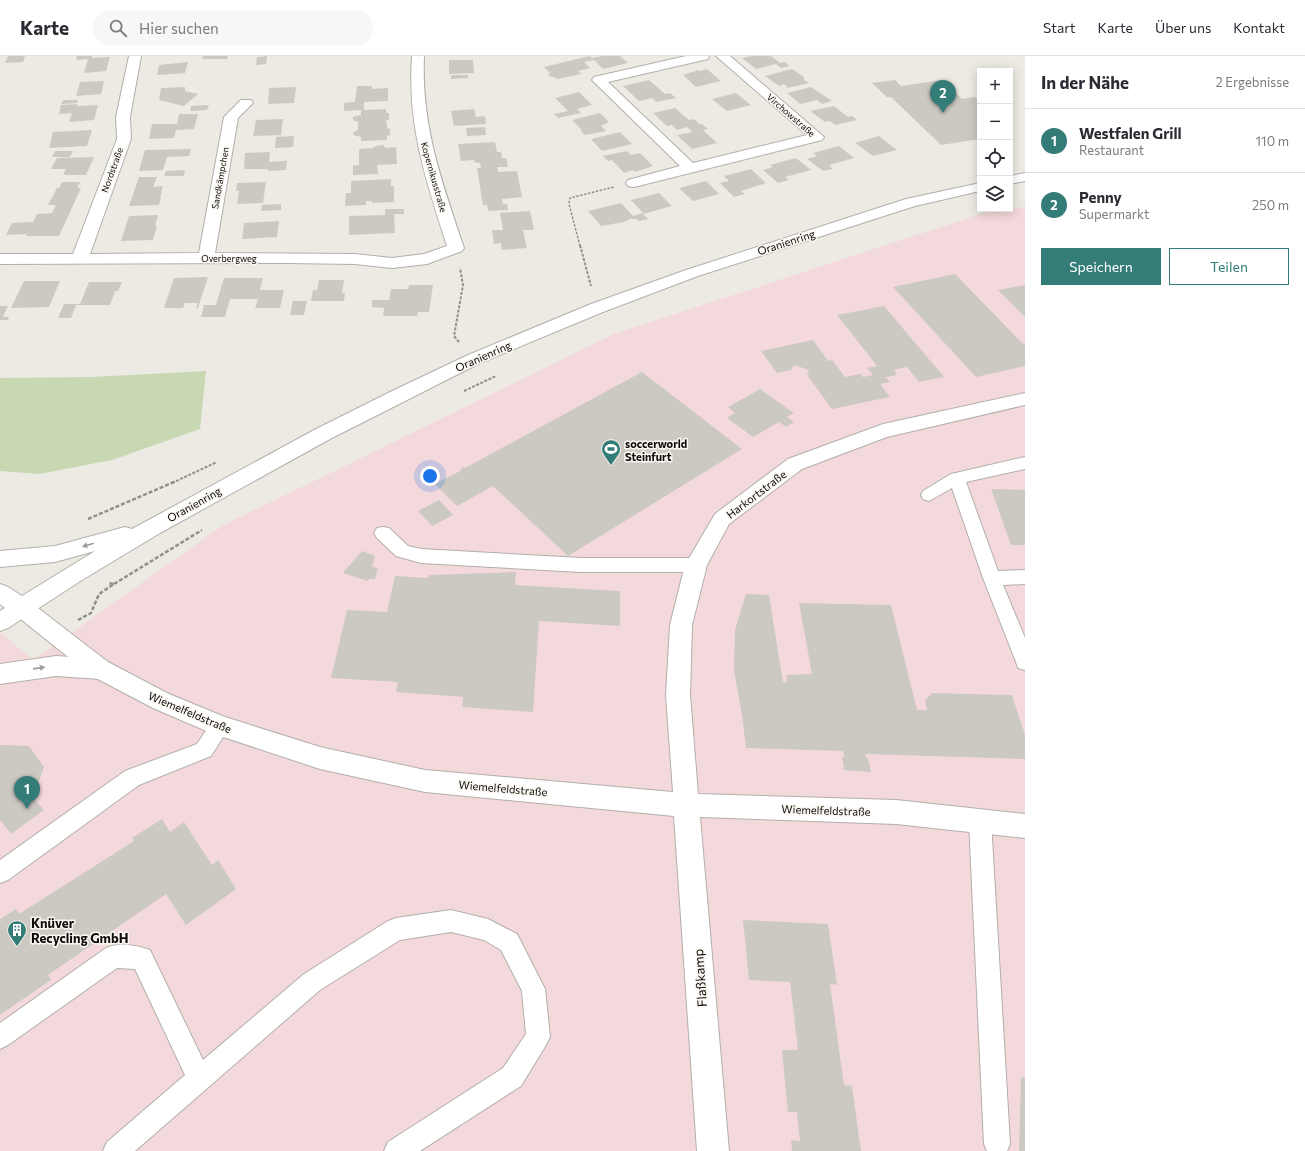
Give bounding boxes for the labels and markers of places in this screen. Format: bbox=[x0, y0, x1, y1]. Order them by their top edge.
pin: 2 bbox=[930, 80, 956, 113]
place label: soccerworld Steinfurt bbox=[625, 437, 687, 463]
sports icon: soccerworld Steinfurt bbox=[600, 438, 622, 466]
pin: 1 bbox=[14, 776, 40, 809]
place label: Knüver Recycling GmbH bbox=[31, 915, 128, 946]
building icon: Knüver Recycling GmbH bbox=[6, 919, 28, 947]

